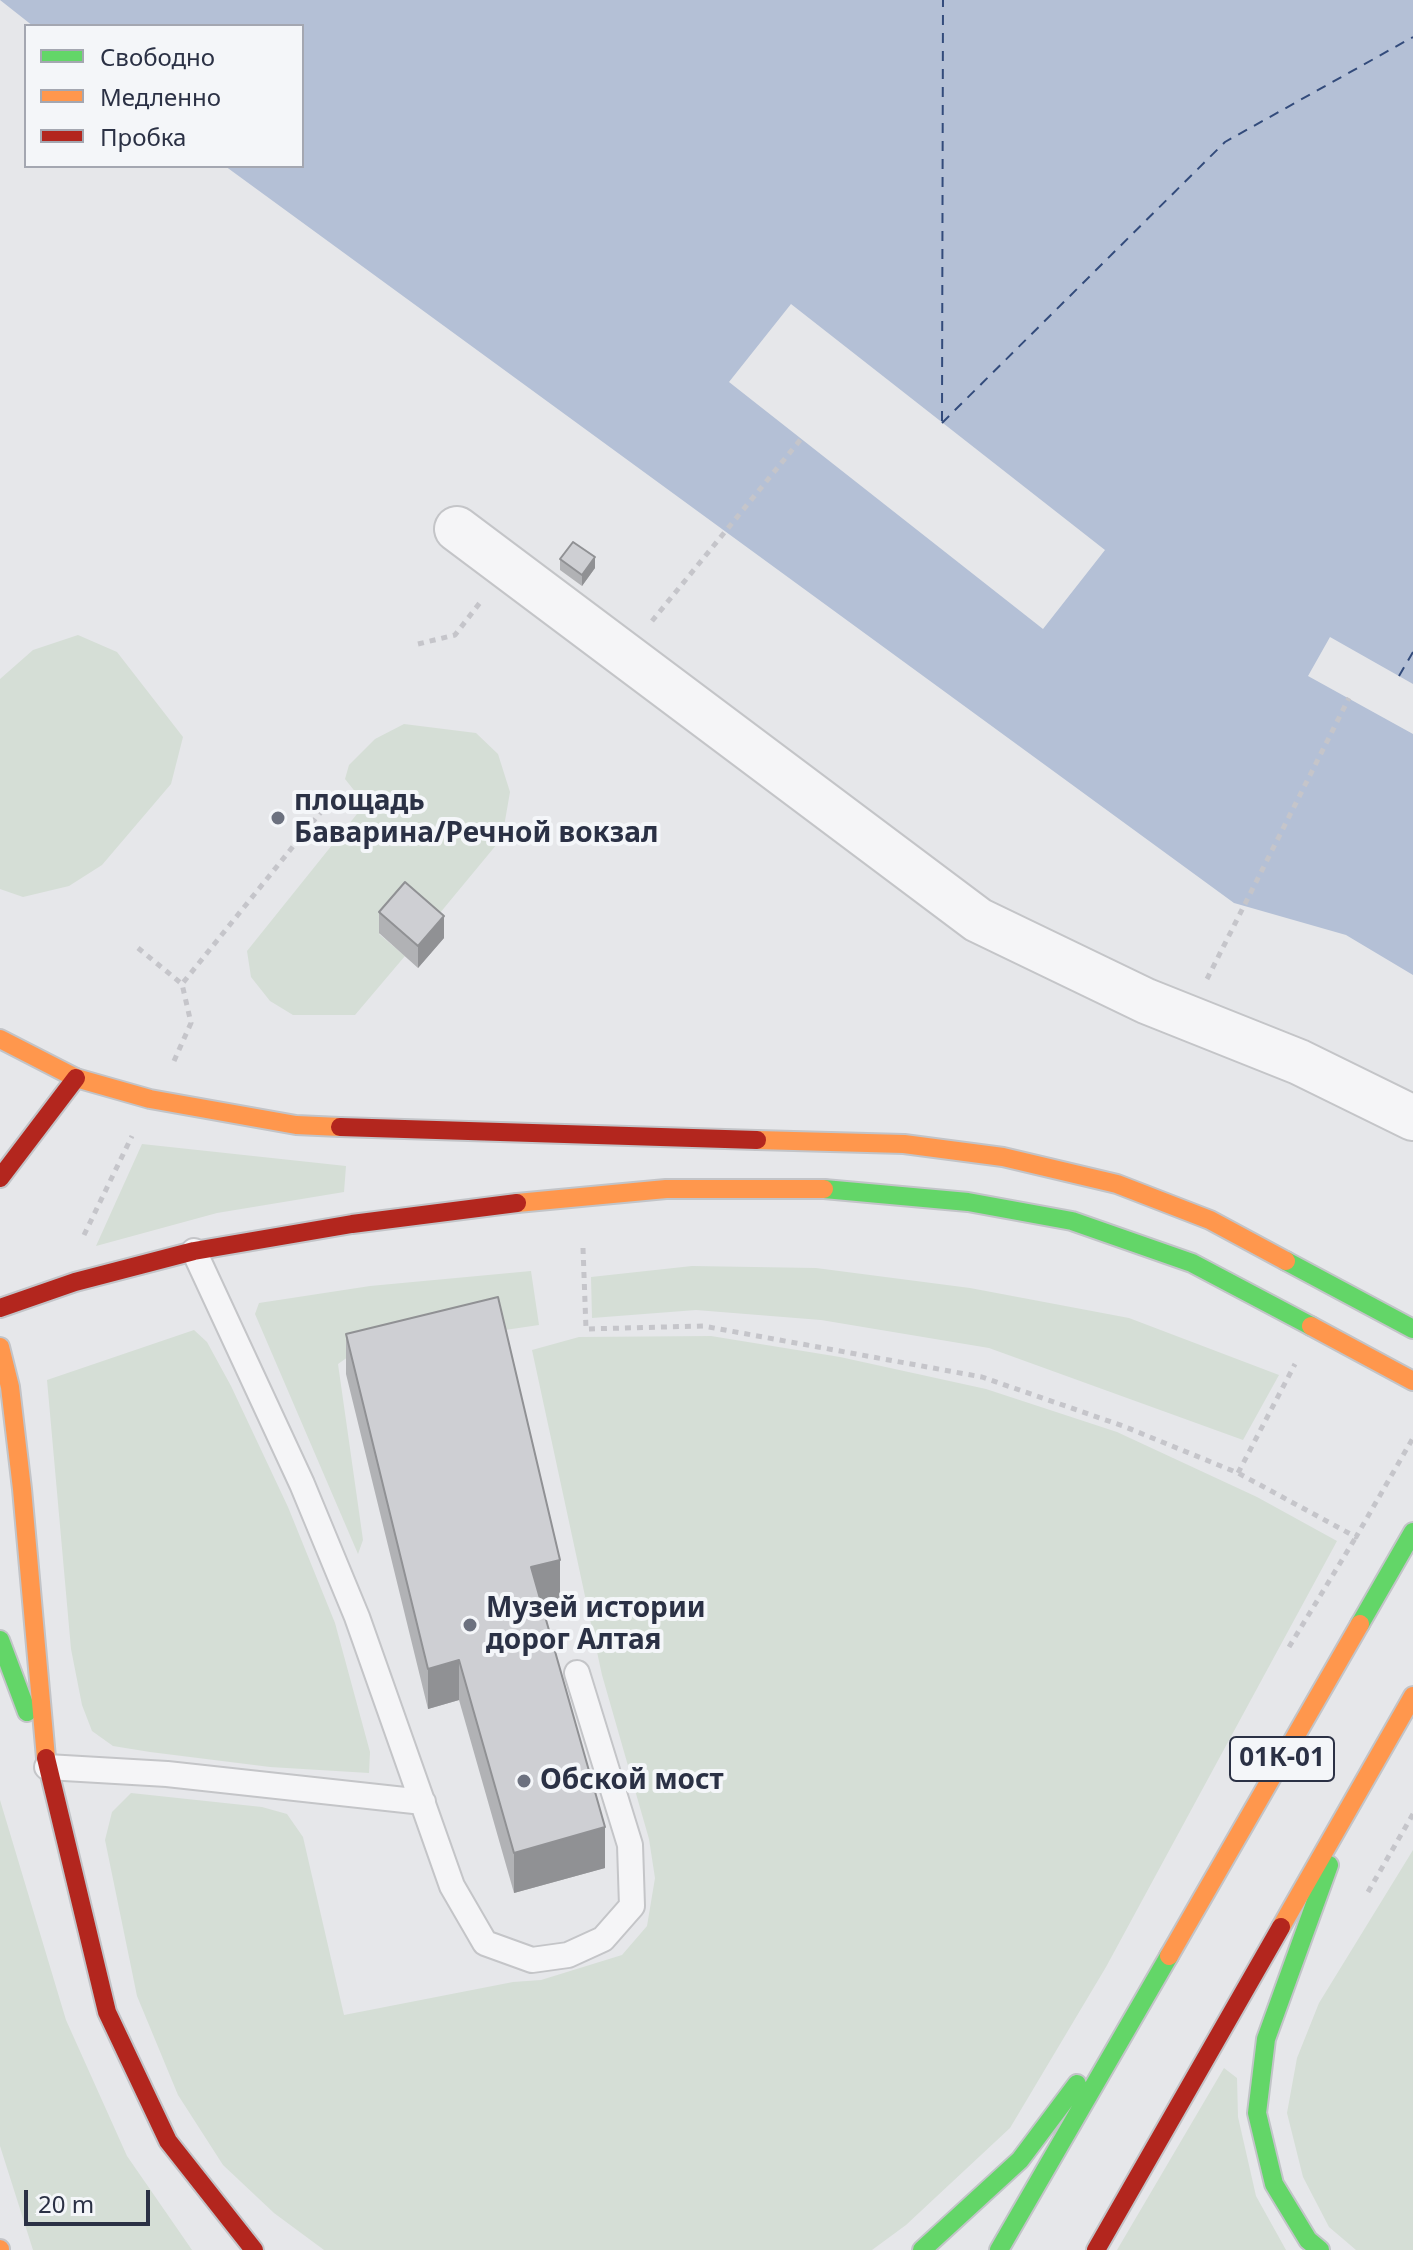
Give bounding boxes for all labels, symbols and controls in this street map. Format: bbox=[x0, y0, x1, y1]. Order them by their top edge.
legend bbox=[24, 24, 304, 168]
text: Свободно bbox=[100, 40, 215, 73]
text: Медленно bbox=[100, 80, 221, 113]
text: Пробка bbox=[100, 120, 186, 153]
place label: площадь Баварина/Речной вокзал bbox=[294, 785, 658, 851]
marker: площадь Баварина/Речной вокзал bbox=[269, 809, 287, 827]
place label: Музей истории дорог Алтая bbox=[486, 1592, 706, 1658]
marker: Музей истории дорог Алтая bbox=[461, 1616, 479, 1634]
road number: 01К-01 bbox=[1230, 1737, 1334, 1781]
place label: Обской мост bbox=[540, 1764, 724, 1798]
marker: Обской мост bbox=[515, 1772, 533, 1790]
scale bar bbox=[28, 2174, 154, 2224]
text: 20 m bbox=[38, 2187, 94, 2220]

